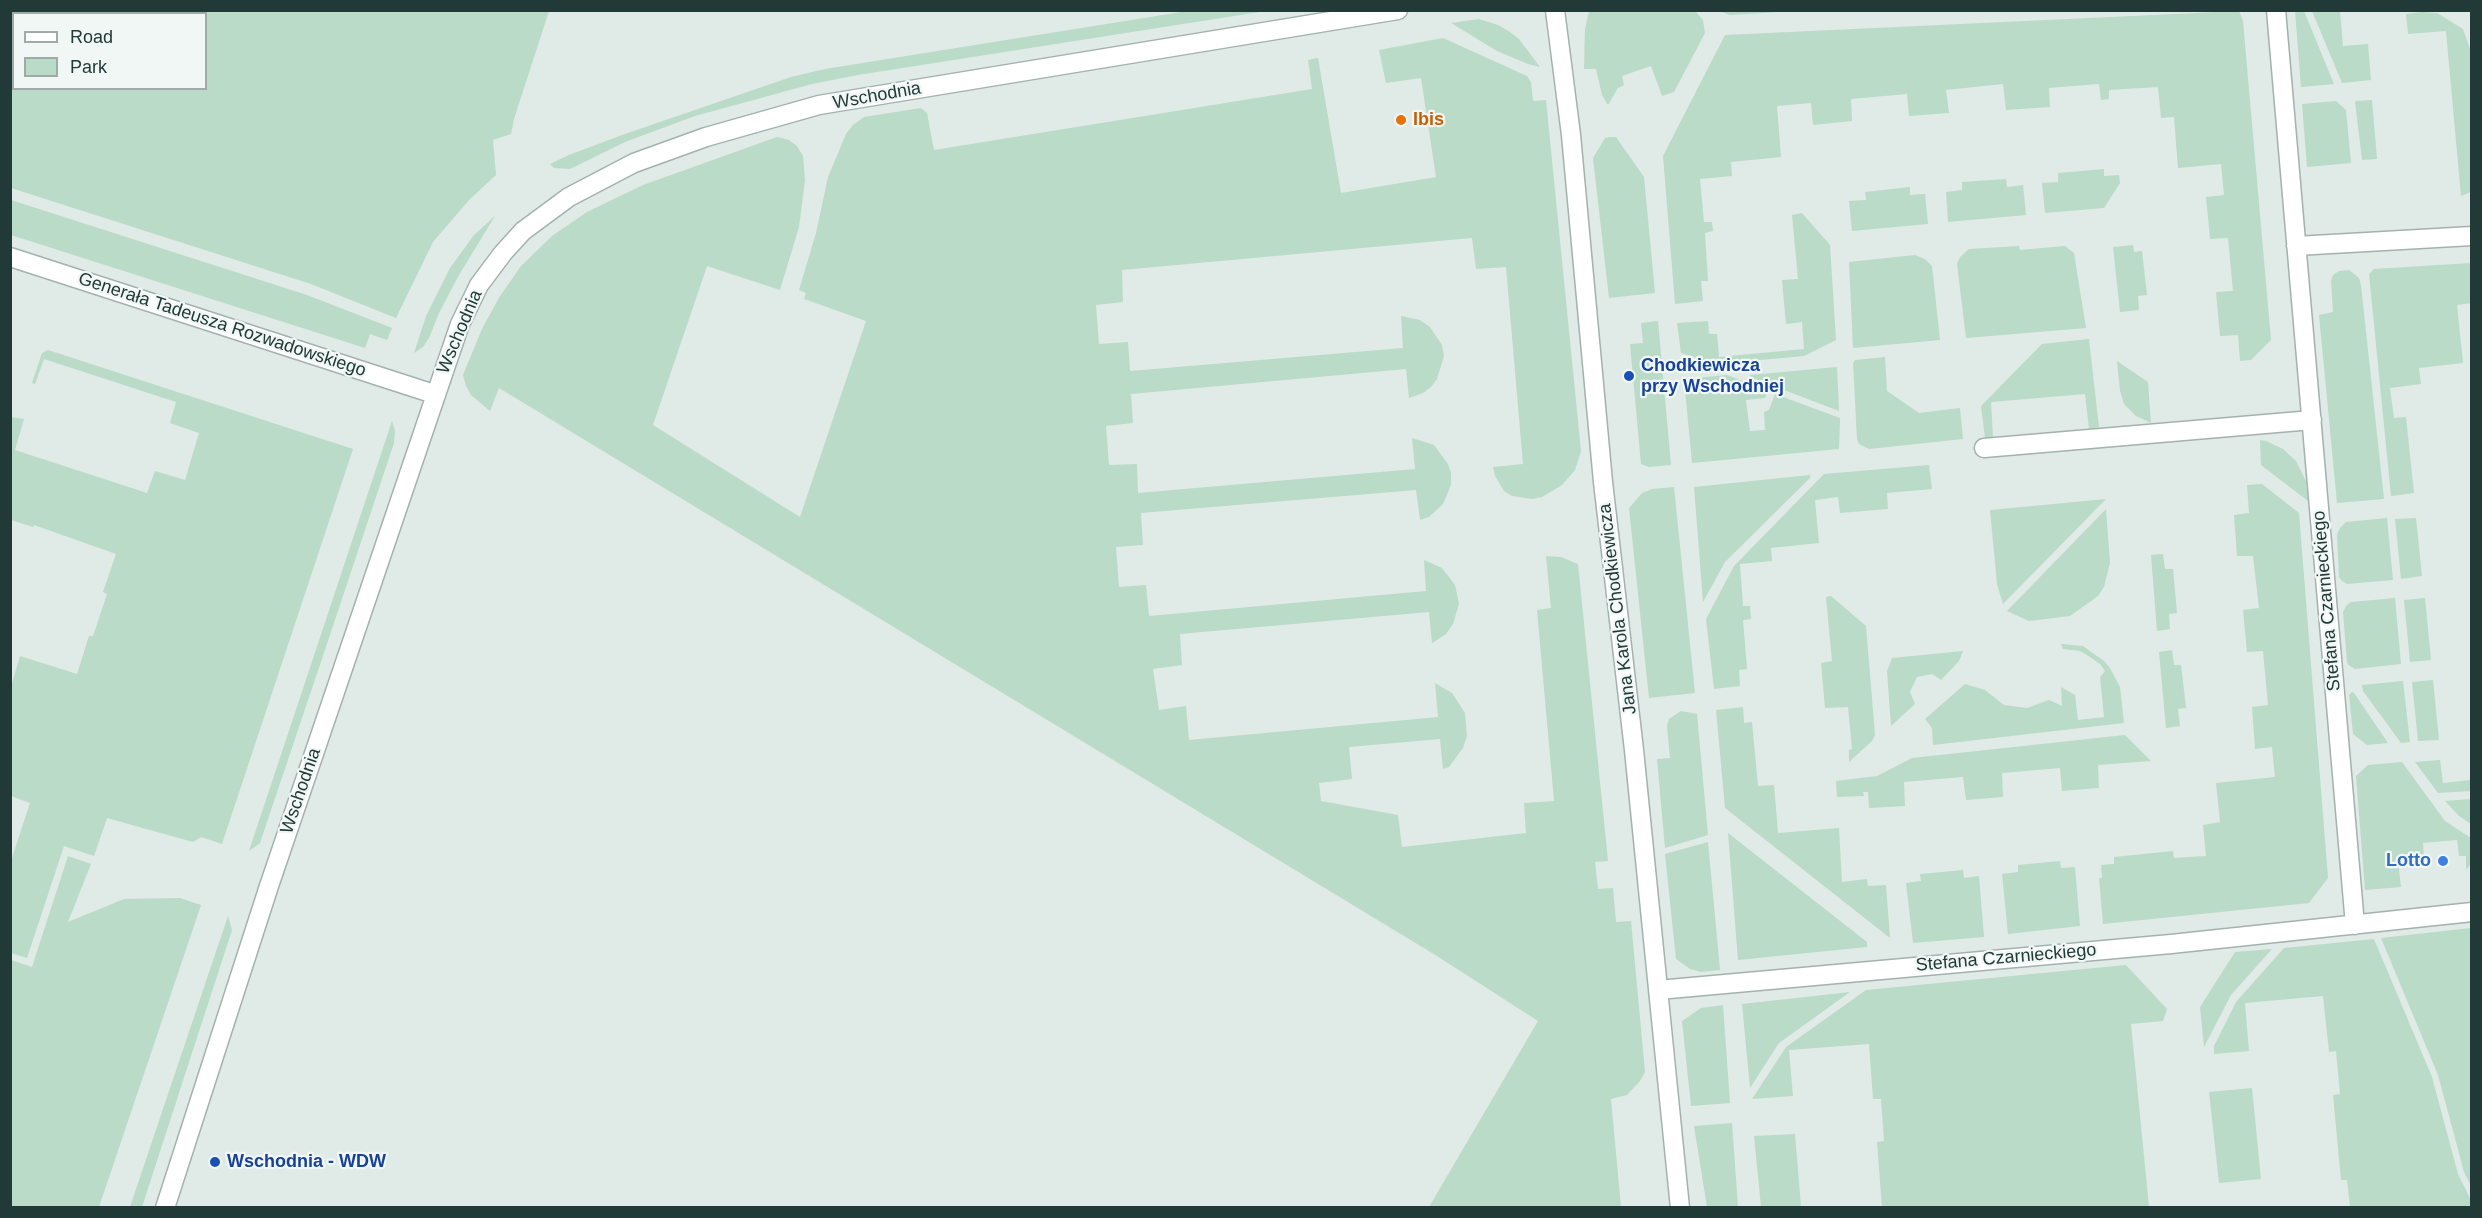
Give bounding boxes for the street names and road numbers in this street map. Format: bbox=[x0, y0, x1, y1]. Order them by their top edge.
street label: Wschodnia bbox=[831, 78, 923, 114]
street label: Generała Tadeusza Rozwadowskiego bbox=[75, 268, 369, 382]
street label: Wschodnia bbox=[433, 287, 487, 377]
street label: Jana Karola Chodkiewicza bbox=[1594, 502, 1642, 716]
street label: Stefana Czarnieckiego bbox=[2308, 510, 2346, 692]
street label: Wschodnia bbox=[276, 745, 326, 837]
street label: Stefana Czarnieckiego bbox=[1915, 939, 2097, 977]

